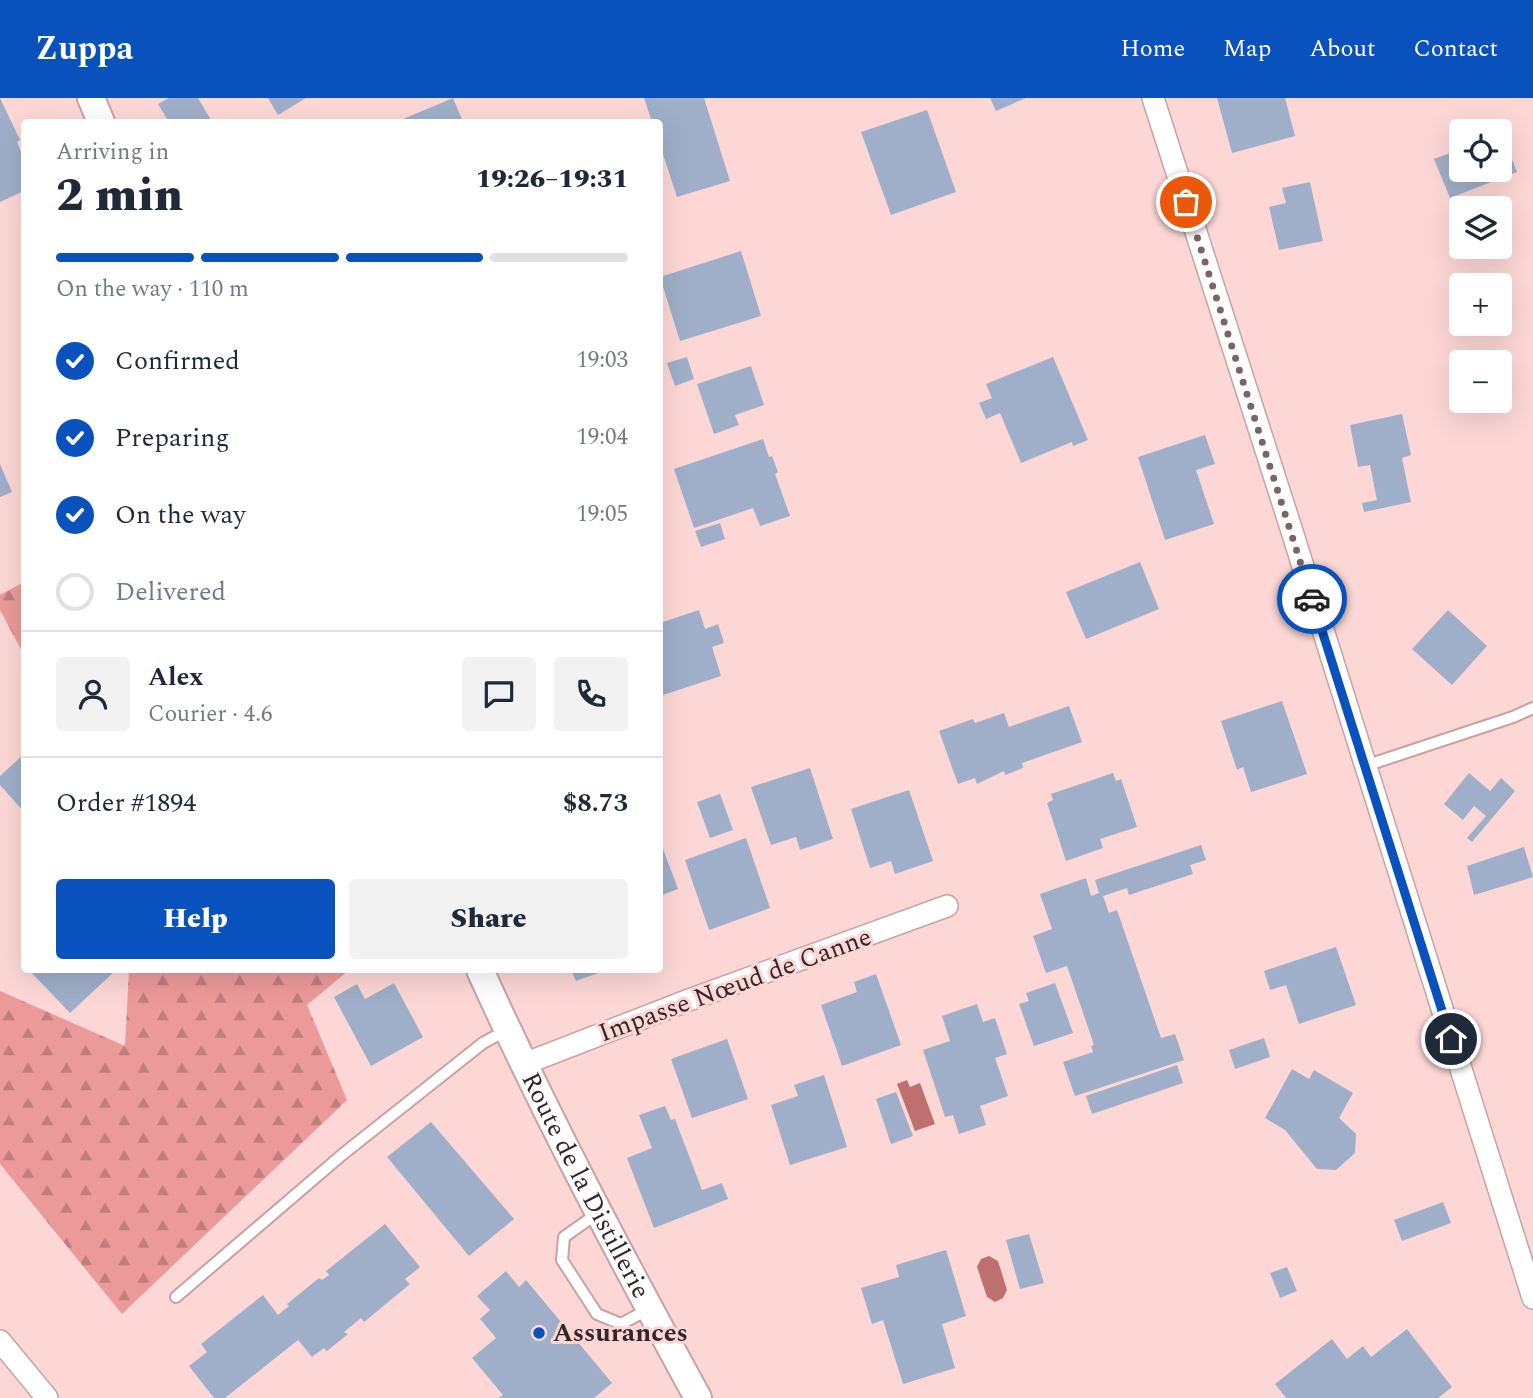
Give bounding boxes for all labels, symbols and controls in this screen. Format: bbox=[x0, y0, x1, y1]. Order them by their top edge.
text: Zuppa bbox=[35, 24, 134, 74]
text: Home bbox=[1120, 31, 1185, 67]
text: Map bbox=[1223, 31, 1271, 67]
text: About bbox=[1309, 31, 1375, 67]
text: Contact bbox=[1413, 31, 1498, 67]
map controls bbox=[1449, 119, 1512, 413]
button: locate bbox=[1449, 119, 1512, 182]
text: Arriving in bbox=[56, 135, 169, 170]
text: 19:26–19:31 bbox=[476, 159, 628, 199]
text: 2 min bbox=[56, 161, 183, 231]
pin bbox=[1156, 172, 1216, 232]
icon: bag bbox=[1167, 183, 1205, 221]
button: layers bbox=[1449, 196, 1512, 259]
text: On the way · 110 m bbox=[56, 272, 249, 307]
button: + bbox=[1449, 273, 1512, 336]
text: Confirmed bbox=[115, 341, 240, 381]
icon: check bbox=[56, 342, 94, 380]
text: 19:03 bbox=[576, 343, 628, 378]
button: − bbox=[1449, 350, 1512, 413]
text: Preparing bbox=[115, 418, 229, 458]
icon: check bbox=[56, 419, 94, 457]
text: 19:04 bbox=[576, 420, 628, 455]
text: On the way bbox=[115, 495, 246, 535]
icon: check bbox=[56, 496, 94, 534]
text: 19:05 bbox=[576, 497, 628, 532]
courier bbox=[1277, 564, 1347, 634]
text: Delivered bbox=[115, 572, 226, 612]
icon: car bbox=[1293, 580, 1331, 618]
button: person bbox=[56, 657, 130, 731]
text: Alex bbox=[148, 657, 203, 697]
button: chat bbox=[462, 657, 536, 731]
button: phone bbox=[554, 657, 628, 731]
text: Courier · 4.6 bbox=[148, 697, 273, 732]
text: Order #1894 bbox=[56, 783, 196, 823]
text: $8.73 bbox=[563, 783, 628, 823]
button: Help bbox=[56, 879, 335, 959]
button: Share bbox=[349, 879, 628, 959]
street label: Impasse Nœud de Canne bbox=[593, 917, 877, 1053]
pin bbox=[1421, 1009, 1481, 1069]
icon: home bbox=[1432, 1020, 1470, 1058]
street label: Route de la Distillerie bbox=[511, 1065, 661, 1306]
place label: Assurances bbox=[553, 1313, 688, 1353]
marker: Assurances bbox=[531, 1325, 547, 1341]

